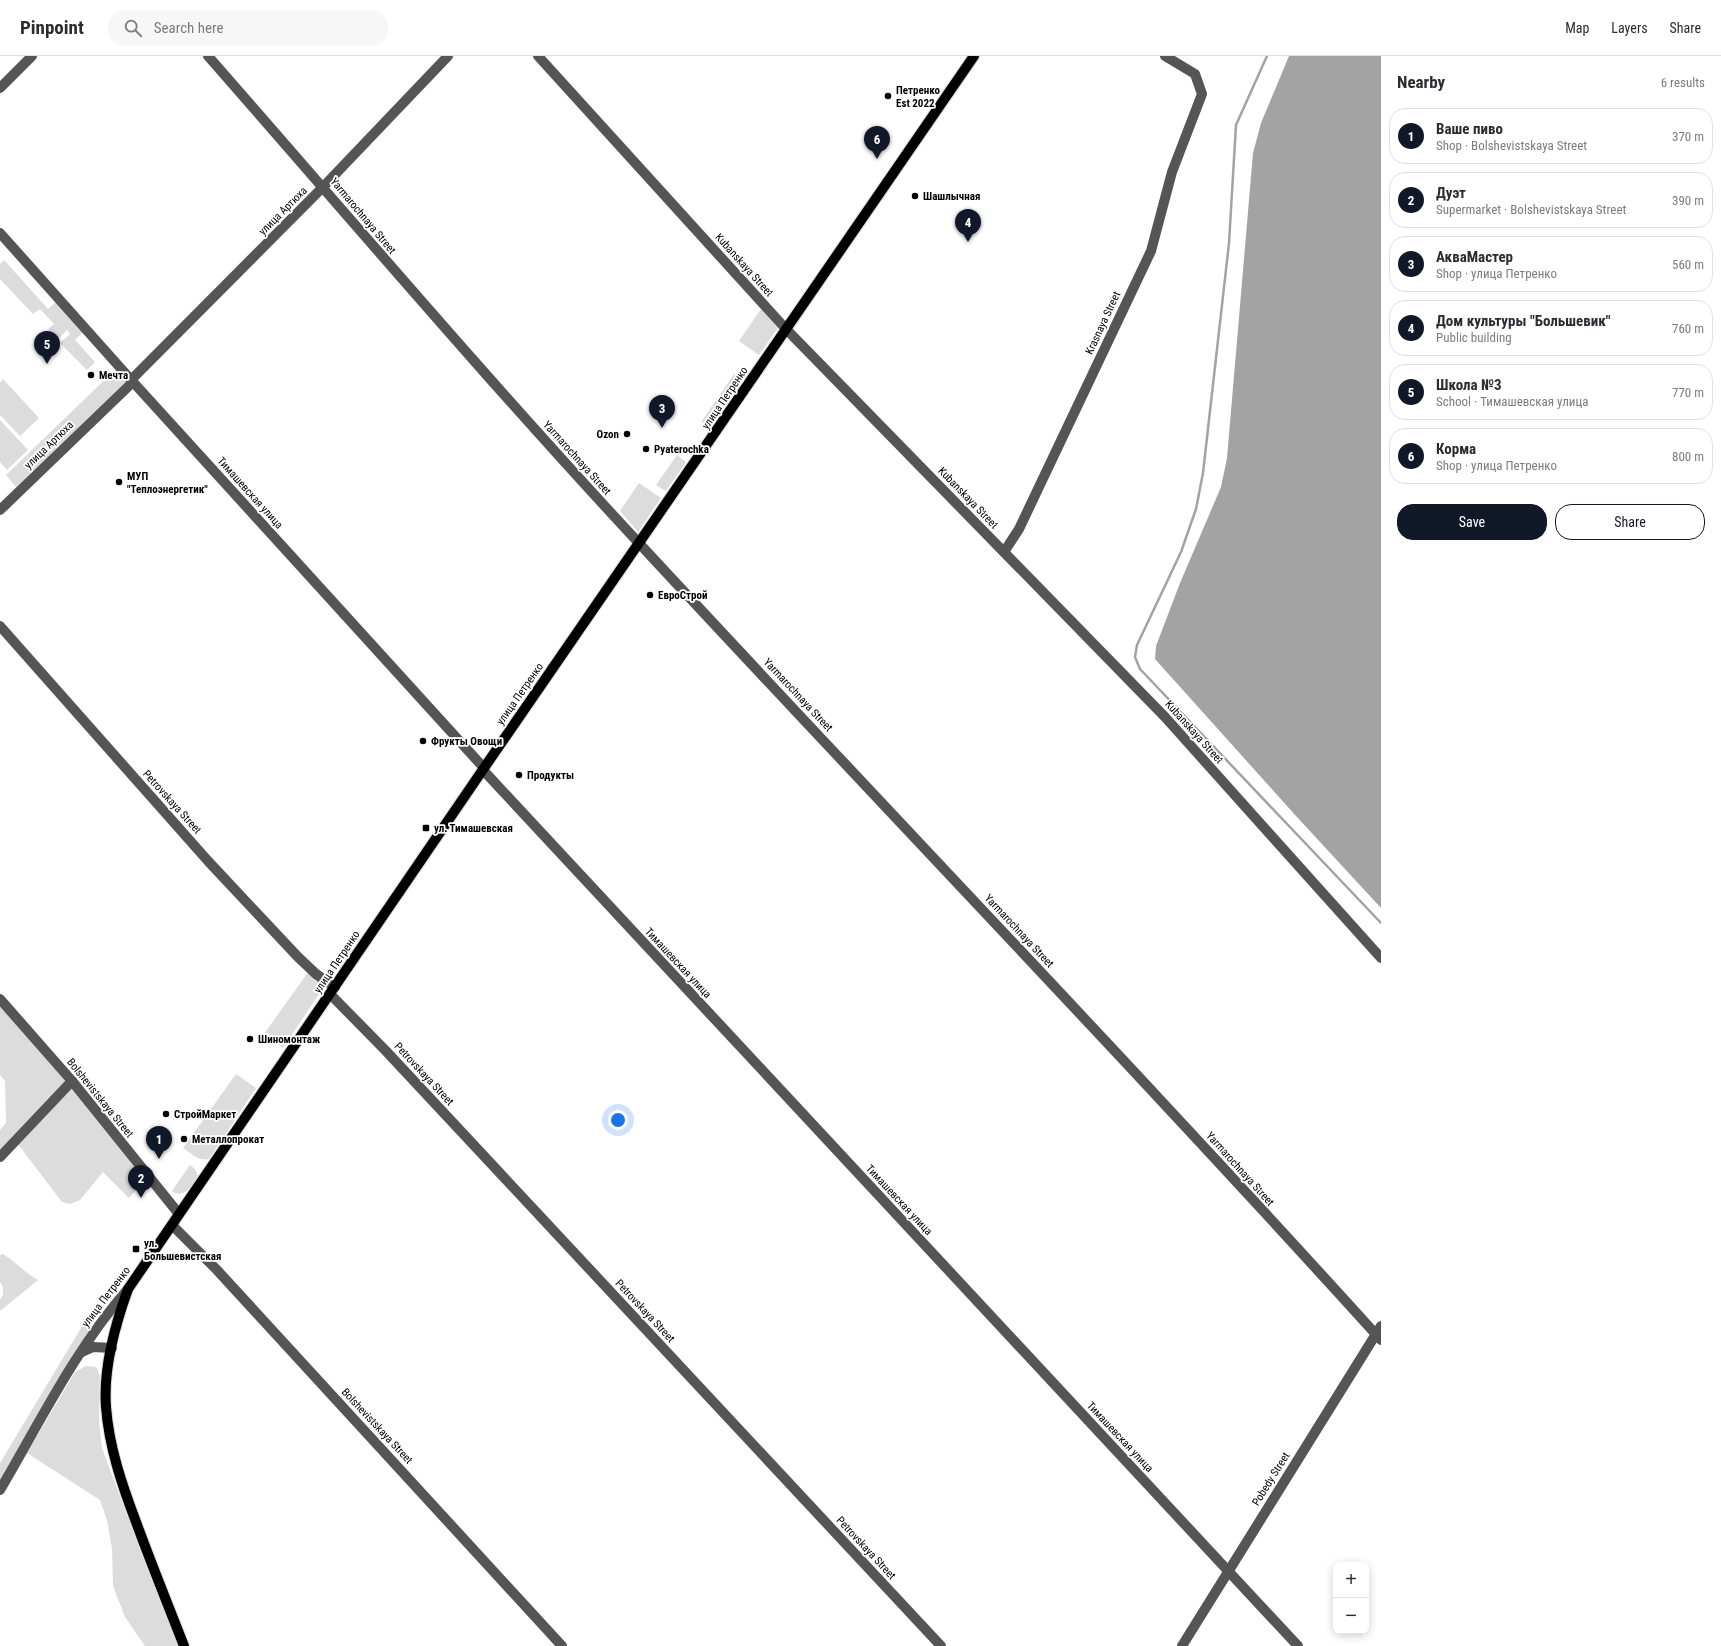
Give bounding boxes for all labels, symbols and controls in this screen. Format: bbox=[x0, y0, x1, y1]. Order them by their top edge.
search box bbox=[108, 10, 388, 46]
text: Pinpoint bbox=[20, 16, 84, 39]
icon: search bbox=[122, 17, 144, 39]
text: Search here bbox=[154, 19, 224, 37]
text: Map bbox=[1565, 20, 1589, 36]
text: Layers bbox=[1611, 20, 1648, 36]
text: Share bbox=[1670, 20, 1701, 36]
text: Nearby bbox=[1397, 72, 1445, 92]
text: 6 results bbox=[1661, 75, 1705, 90]
place label: Петренко Est 2022 bbox=[896, 84, 940, 110]
marker: Петренко Est 2022 bbox=[883, 91, 893, 101]
text: Ваше пиво bbox=[1436, 120, 1503, 138]
pin: 6 bbox=[864, 126, 890, 159]
text: 1 bbox=[1408, 129, 1414, 144]
text: 370 m bbox=[1672, 129, 1704, 144]
text: Shop · Bolshevistskaya Street bbox=[1436, 138, 1587, 153]
street label: Yarmarochnaya Street bbox=[327, 175, 399, 257]
street label: улица Артюха bbox=[256, 184, 310, 238]
text: Дуэт bbox=[1436, 184, 1466, 202]
place label: Шашлычная bbox=[923, 190, 980, 203]
marker: Шашлычная bbox=[910, 191, 920, 201]
text: 2 bbox=[1408, 193, 1414, 208]
text: 390 m bbox=[1672, 193, 1704, 208]
text: Supermarket · Bolshevistskaya Street bbox=[1436, 202, 1626, 217]
pin: 4 bbox=[955, 209, 981, 242]
street label: Kubanskaya Street bbox=[712, 231, 776, 299]
text: АкваМастер bbox=[1436, 248, 1513, 266]
text: 3 bbox=[1408, 257, 1414, 272]
text: 560 m bbox=[1672, 257, 1704, 272]
text: Shop · улица Петренко bbox=[1436, 266, 1557, 281]
street label: Krasnaya Street bbox=[1083, 289, 1123, 357]
text: Дом культуры "Большевик" bbox=[1436, 312, 1611, 330]
text: 4 bbox=[1408, 321, 1414, 336]
text: 760 m bbox=[1672, 321, 1704, 336]
text: Public building bbox=[1436, 330, 1512, 345]
pin: 5 bbox=[34, 331, 60, 364]
street label: улица Петренко bbox=[699, 364, 751, 432]
place label: Мечта bbox=[99, 369, 128, 382]
marker: Мечта bbox=[86, 370, 96, 380]
text: Школа №3 bbox=[1436, 376, 1502, 394]
text: 5 bbox=[1408, 385, 1414, 400]
text: 770 m bbox=[1672, 385, 1704, 400]
text: School · Тимашевская улица bbox=[1436, 394, 1589, 409]
pin: 3 bbox=[649, 395, 675, 428]
street label: улица Артюха bbox=[22, 418, 76, 472]
street label: Yarmarochnaya Street bbox=[540, 418, 614, 498]
place label: Ozon bbox=[597, 428, 619, 441]
marker: Ozon bbox=[622, 429, 632, 439]
text: Корма bbox=[1436, 440, 1476, 458]
place label: Pyaterochka bbox=[654, 443, 709, 456]
marker: Pyaterochka bbox=[641, 444, 651, 454]
text: 6 bbox=[1408, 449, 1414, 464]
text: 800 m bbox=[1672, 449, 1704, 464]
street label: Тимашевская улица bbox=[215, 455, 285, 531]
text: Shop · улица Петренко bbox=[1436, 458, 1557, 473]
street label: Kubanskaya Street bbox=[935, 465, 1001, 531]
place label: МУП "Теплоэнергетик" bbox=[127, 470, 208, 496]
marker: МУП "Теплоэнергетик" bbox=[114, 477, 124, 487]
button: Save bbox=[1397, 504, 1547, 540]
button: Share bbox=[1555, 504, 1705, 540]
place label: ЕвроСтрой bbox=[658, 589, 707, 602]
marker: ЕвроСтрой bbox=[645, 590, 655, 600]
street label: Yarmarochnaya Street bbox=[761, 656, 835, 734]
street label: улица Петренко bbox=[494, 660, 546, 727]
street label: Kubanskaya Street bbox=[1162, 698, 1226, 766]
place label: Фрукты Овощи bbox=[431, 735, 502, 748]
marker: Фрукты Овощи bbox=[418, 736, 428, 746]
street label: Petrovskaya Street bbox=[140, 768, 204, 836]
place label: Продукты bbox=[527, 769, 574, 782]
marker: Продукты bbox=[514, 770, 524, 780]
place label: ул. Тимашевская bbox=[434, 822, 513, 835]
marker: ул. Тимашевская bbox=[421, 823, 431, 833]
street label: Yarmarochnaya Street bbox=[982, 892, 1056, 970]
street label: Тимашевская улица bbox=[642, 925, 714, 1001]
street label: улица Петренко bbox=[311, 928, 363, 996]
place label: Шиномонтаж bbox=[258, 1033, 321, 1046]
marker: Шиномонтаж bbox=[245, 1034, 255, 1044]
street label: Petrovskaya Street bbox=[392, 1040, 456, 1108]
street label: Bolshevistskaya Street bbox=[64, 1056, 136, 1140]
place label: СтройМаркет bbox=[174, 1108, 236, 1121]
marker: СтройМаркет bbox=[161, 1109, 171, 1119]
your location bbox=[608, 1110, 628, 1130]
pin: 1 bbox=[146, 1126, 172, 1159]
street label: Yarmarochnaya Street bbox=[1203, 1129, 1277, 1209]
place label: Металлопрокат bbox=[192, 1133, 264, 1146]
marker: Металлопрокат bbox=[179, 1134, 189, 1144]
street label: Тимашевская улица bbox=[863, 1162, 935, 1238]
pin: 2 bbox=[128, 1165, 154, 1198]
place label: ул. Большевистская bbox=[144, 1237, 221, 1263]
marker: ул. Большевистская bbox=[131, 1244, 141, 1254]
street label: улица Петренко bbox=[79, 1264, 133, 1330]
street label: Petrovskaya Street bbox=[613, 1277, 677, 1345]
street label: Bolshevistskaya Street bbox=[339, 1386, 415, 1466]
street label: Тимашевская улица bbox=[1084, 1399, 1156, 1475]
street label: Pobedy Street bbox=[1249, 1450, 1293, 1508]
street label: Petrovskaya Street bbox=[834, 1514, 898, 1582]
map controls bbox=[1333, 1562, 1369, 1634]
button: + bbox=[1333, 1562, 1369, 1598]
button: − bbox=[1333, 1598, 1369, 1634]

